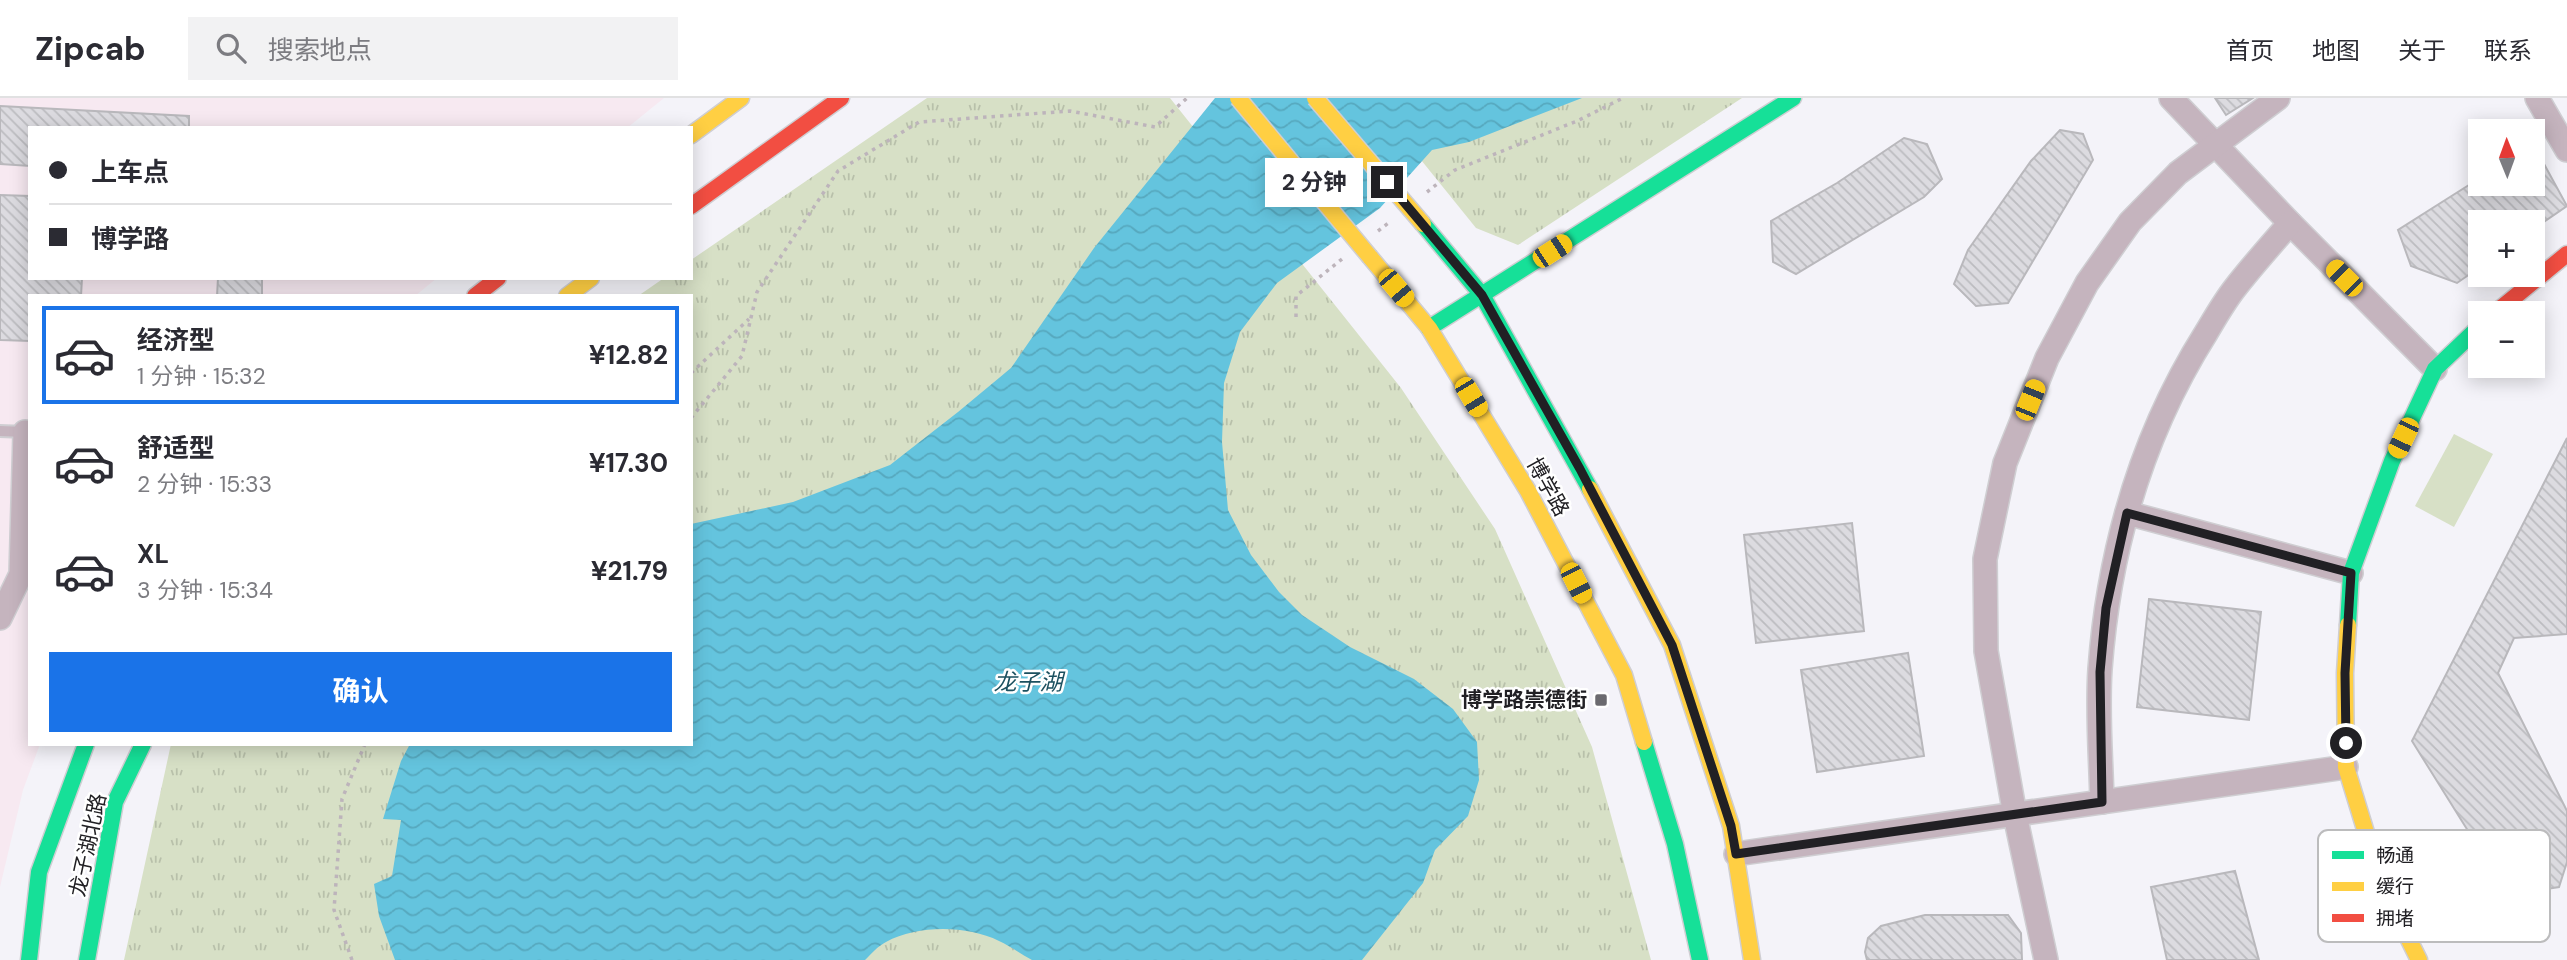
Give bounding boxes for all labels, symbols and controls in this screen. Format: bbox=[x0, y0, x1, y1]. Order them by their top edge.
search box bbox=[188, 17, 678, 80]
text: Zipcab bbox=[35, 27, 146, 70]
icon: search bbox=[212, 29, 250, 67]
text: 搜索地点 bbox=[268, 33, 372, 67]
text: 首页 bbox=[2226, 35, 2274, 66]
text: 地图 bbox=[2312, 35, 2360, 66]
text: 关于 bbox=[2398, 35, 2446, 66]
text: 联系 bbox=[2484, 35, 2532, 66]
north arrow bbox=[2468, 119, 2544, 196]
map controls bbox=[2468, 119, 2545, 378]
text: 上车点 bbox=[91, 155, 169, 189]
callout: 2 分钟 bbox=[1264, 158, 1362, 206]
route end bbox=[1371, 166, 1403, 198]
text: 2 分钟 bbox=[1282, 167, 1346, 197]
button: + bbox=[2468, 210, 2545, 287]
text: 博学路 bbox=[91, 222, 169, 256]
car bbox=[1529, 231, 1576, 271]
car bbox=[2322, 256, 2367, 300]
car bbox=[1375, 265, 1418, 311]
button: − bbox=[2468, 301, 2545, 378]
text: 经济型 bbox=[137, 323, 215, 357]
icon: car bbox=[53, 324, 116, 387]
text: ¥12.82 bbox=[589, 338, 668, 372]
text: 1 分钟 · 15:32 bbox=[137, 361, 266, 391]
car bbox=[1452, 374, 1491, 420]
car bbox=[2013, 377, 2048, 423]
car bbox=[2385, 415, 2422, 461]
text: 舒适型 bbox=[137, 431, 215, 465]
icon: car bbox=[53, 432, 116, 495]
text: ¥17.30 bbox=[589, 446, 668, 480]
street label: 博学路 bbox=[1520, 453, 1576, 521]
text: 2 分钟 · 15:33 bbox=[137, 469, 272, 499]
text: XL bbox=[137, 537, 169, 571]
icon: car bbox=[53, 540, 116, 603]
text: ¥21.79 bbox=[591, 554, 668, 588]
car bbox=[1558, 560, 1595, 606]
text: 3 分钟 · 15:34 bbox=[137, 575, 273, 605]
button: 确认 bbox=[49, 652, 672, 732]
water label: 龙子湖 bbox=[994, 667, 1066, 697]
place label: 博学路崇德街 bbox=[1461, 686, 1587, 714]
marker: 博学路崇德街 bbox=[1593, 692, 1609, 708]
route start bbox=[2330, 727, 2362, 759]
street label: 龙子湖北路 bbox=[63, 791, 113, 899]
legend bbox=[2318, 830, 2550, 942]
text: 畅通 bbox=[2376, 843, 2414, 868]
text: 缓行 bbox=[2376, 874, 2414, 899]
text: 拥堵 bbox=[2376, 906, 2414, 931]

